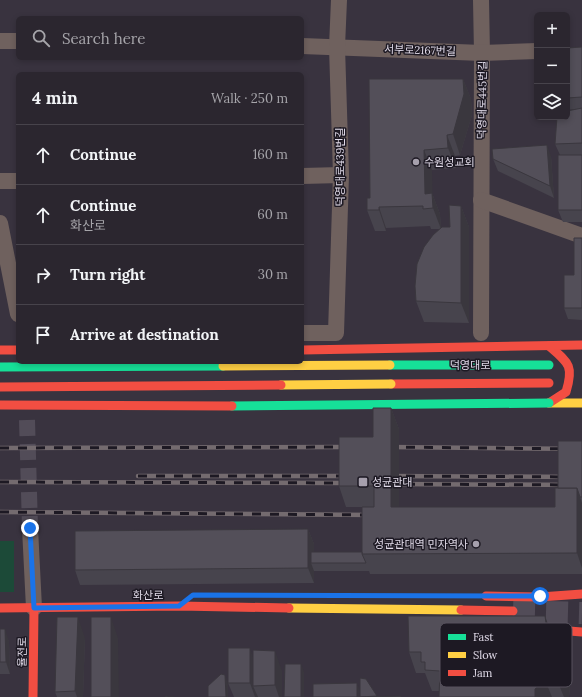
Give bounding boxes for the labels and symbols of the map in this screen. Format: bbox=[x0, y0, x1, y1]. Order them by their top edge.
street label: 서부로2167번길 bbox=[384, 42, 456, 58]
street label: 덕영대로445번길 bbox=[474, 61, 490, 139]
street label: 덕영대로439번길 bbox=[333, 127, 347, 207]
place label: 수원성교회 bbox=[424, 155, 475, 169]
marker: 수원성교회 bbox=[411, 157, 421, 167]
street label: 덕영대로 bbox=[450, 358, 490, 372]
place label: 성균관대 bbox=[372, 475, 412, 489]
marker: 성균관대 bbox=[357, 476, 369, 488]
route end bbox=[21, 519, 39, 537]
place label: 성균관대역 민자역사 bbox=[374, 537, 468, 551]
marker: 성균관대역 민자역사 bbox=[471, 539, 481, 549]
route start bbox=[531, 587, 549, 605]
street label: 화산로 bbox=[133, 588, 163, 602]
legend bbox=[440, 623, 572, 687]
text: Fast bbox=[473, 630, 494, 644]
street label: 율전로 bbox=[15, 637, 29, 667]
text: Slow bbox=[473, 648, 498, 662]
text: Jam bbox=[472, 666, 493, 680]

